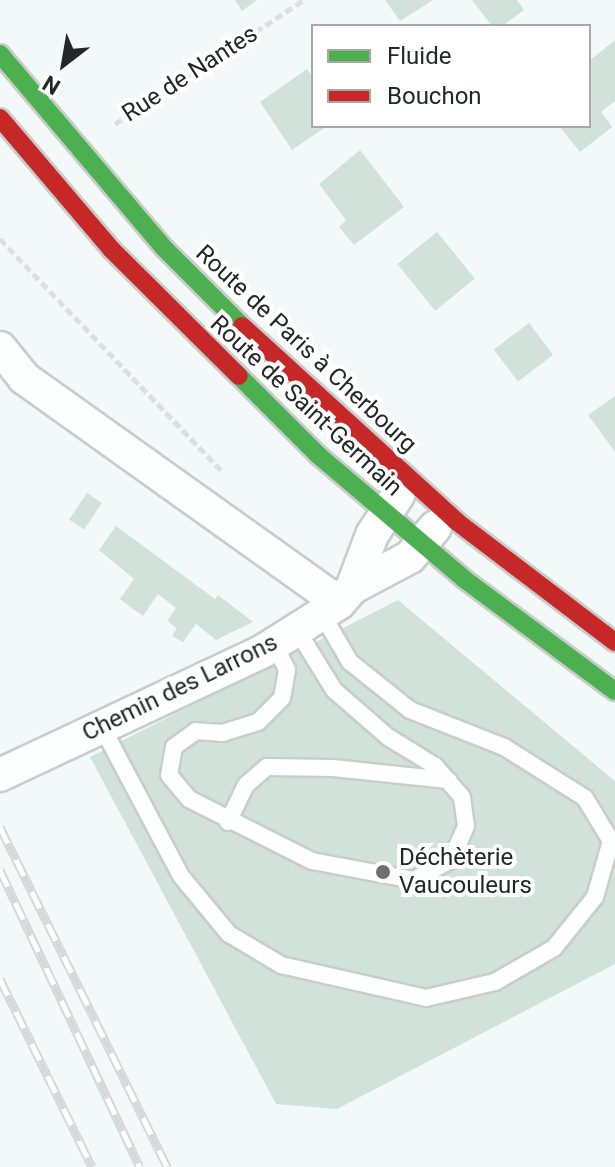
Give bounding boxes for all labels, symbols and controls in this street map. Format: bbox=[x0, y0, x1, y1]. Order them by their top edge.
street label: Rue de Nantes bbox=[117, 20, 263, 128]
north arrow bbox=[24, 24, 104, 104]
legend bbox=[311, 24, 591, 128]
text: Fluide bbox=[387, 42, 451, 70]
text: N bbox=[38, 70, 64, 100]
text: Bouchon bbox=[387, 82, 482, 110]
street label: Route de Paris à Cherbourg bbox=[190, 239, 422, 459]
street label: Route de Saint-Germain bbox=[204, 310, 408, 502]
street label: Chemin des Larrons bbox=[78, 628, 282, 748]
place label: Déchèterie Vaucouleurs bbox=[399, 844, 532, 900]
marker: Déchèterie Vaucouleurs bbox=[374, 863, 392, 881]

